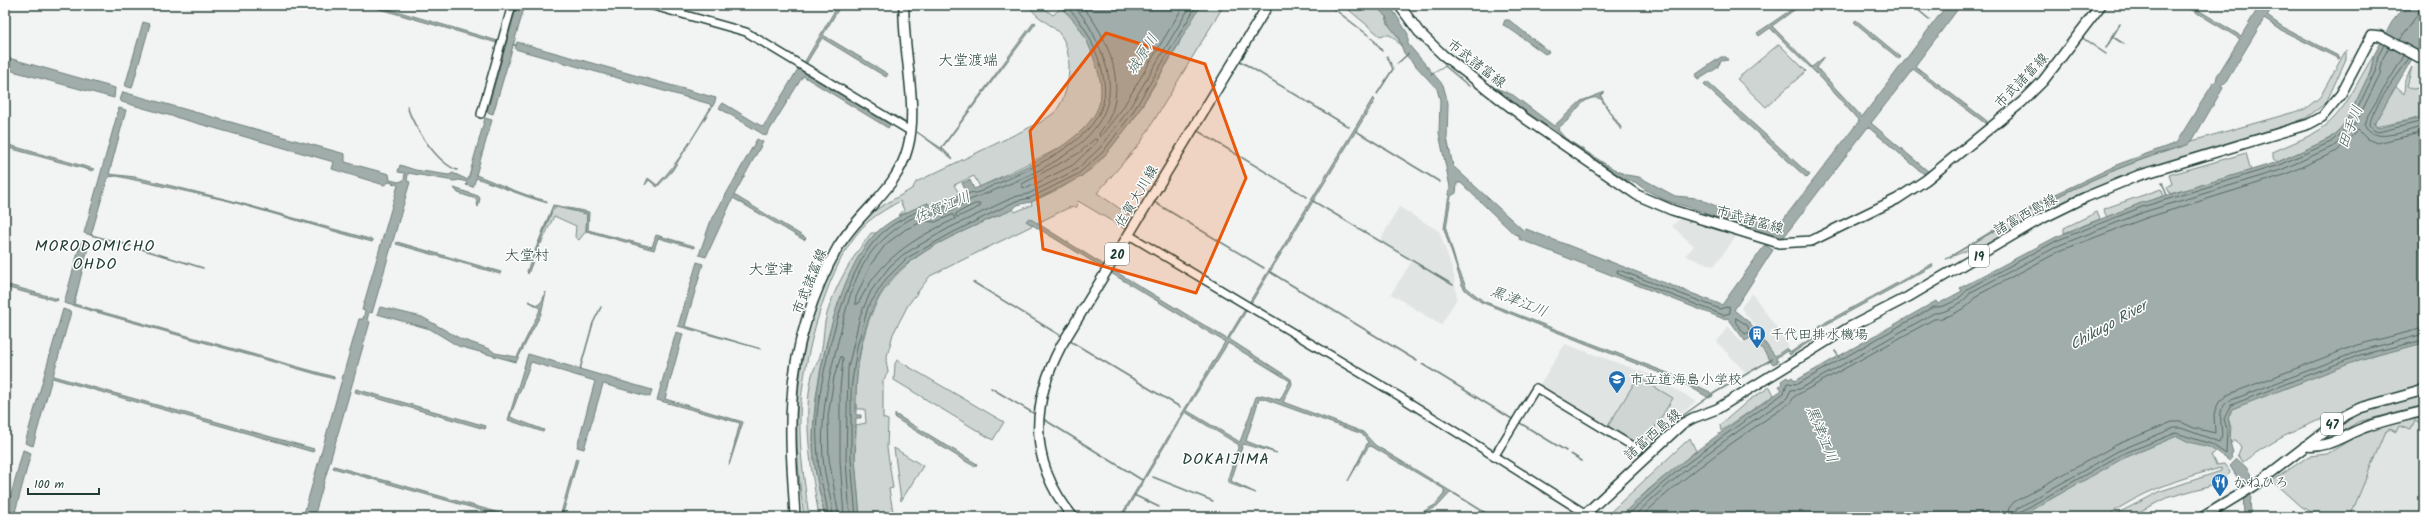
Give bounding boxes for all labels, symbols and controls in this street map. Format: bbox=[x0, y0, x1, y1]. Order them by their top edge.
water label: 城原川 bbox=[1121, 29, 1165, 80]
street label: 市武諸富線 bbox=[1442, 34, 1511, 94]
street label: 市武諸富線 bbox=[1989, 48, 2054, 114]
district label: 大堂渡端 bbox=[938, 49, 998, 73]
water label: 田手川 bbox=[2332, 102, 2370, 153]
street label: 佐賀大川線 bbox=[1109, 161, 1164, 232]
water label: 佐賀江川 bbox=[910, 185, 975, 231]
street label: 諸富西島線 bbox=[1990, 188, 2061, 241]
street label: 市武諸富線 bbox=[1713, 200, 1786, 240]
district label: MORODOMICHO OHDO bbox=[35, 234, 155, 277]
road number: 20 bbox=[1105, 243, 1129, 265]
district label: 大堂村 bbox=[504, 244, 550, 268]
street label: 市武諸富線 bbox=[787, 245, 833, 318]
road number: 19 bbox=[1969, 245, 1989, 267]
district label: 大堂津 bbox=[748, 258, 794, 282]
water label: 黒津江川 bbox=[1486, 280, 1551, 324]
water label: Chikugo River bbox=[2065, 293, 2154, 357]
building icon: 千代田排水機場 bbox=[1747, 324, 1767, 349]
place label: 千代田排水機場 bbox=[1770, 324, 1868, 346]
school or university icon: 市立道海島小学校 bbox=[1607, 369, 1627, 394]
place label: 市立道海島小学校 bbox=[1630, 369, 1742, 391]
water label: 黒津江川 bbox=[1799, 402, 1843, 467]
street label: 諸富西島線 bbox=[1619, 403, 1686, 466]
road number: 47 bbox=[2321, 413, 2343, 435]
district label: DOKAIJIMA bbox=[1182, 447, 1270, 472]
scale bar bbox=[28, 470, 99, 496]
restaurant icon: かねひろ bbox=[2210, 472, 2230, 497]
place label: かねひろ bbox=[2233, 472, 2289, 494]
text: 100 m bbox=[34, 475, 65, 494]

